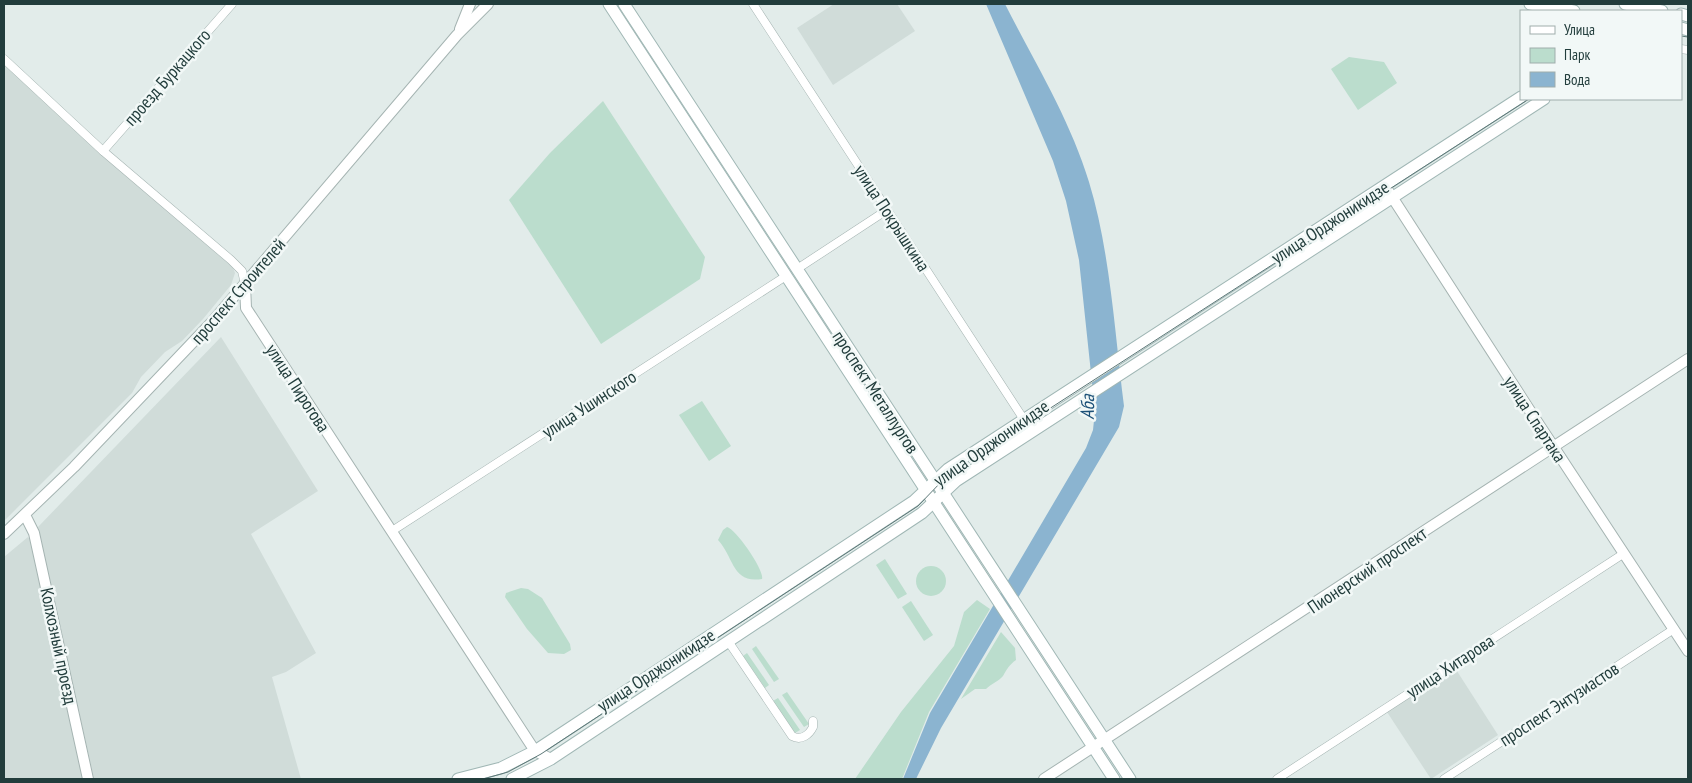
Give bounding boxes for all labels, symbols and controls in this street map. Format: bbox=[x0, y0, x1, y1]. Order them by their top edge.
legend bbox=[1520, 10, 1682, 100]
text: Улица bbox=[1564, 20, 1595, 39]
street label: проезд Буркацкого bbox=[119, 24, 216, 130]
text: Парк bbox=[1564, 45, 1590, 64]
text: Вода bbox=[1564, 70, 1590, 89]
street label: улица Покрышкина bbox=[849, 160, 935, 276]
street label: улица Орджоникидзе bbox=[1267, 175, 1393, 269]
street label: проспект Строителей bbox=[186, 233, 290, 349]
street label: проспект Металлургов bbox=[828, 326, 924, 458]
street label: улица Пирогова bbox=[261, 339, 335, 437]
street label: улица Ушинского bbox=[537, 365, 641, 443]
street label: улица Спартака bbox=[1498, 371, 1572, 467]
water label: Аба bbox=[1075, 393, 1099, 420]
street label: улица Орджоникидзе bbox=[929, 395, 1053, 491]
street label: Пионерский проспект bbox=[1303, 522, 1431, 618]
street label: Колхозный проезд bbox=[35, 586, 83, 706]
street label: улица Орджоникидзе bbox=[593, 623, 719, 717]
street label: улица Хитарова bbox=[1402, 629, 1498, 703]
street label: проспект Энтузиастов bbox=[1495, 657, 1623, 751]

